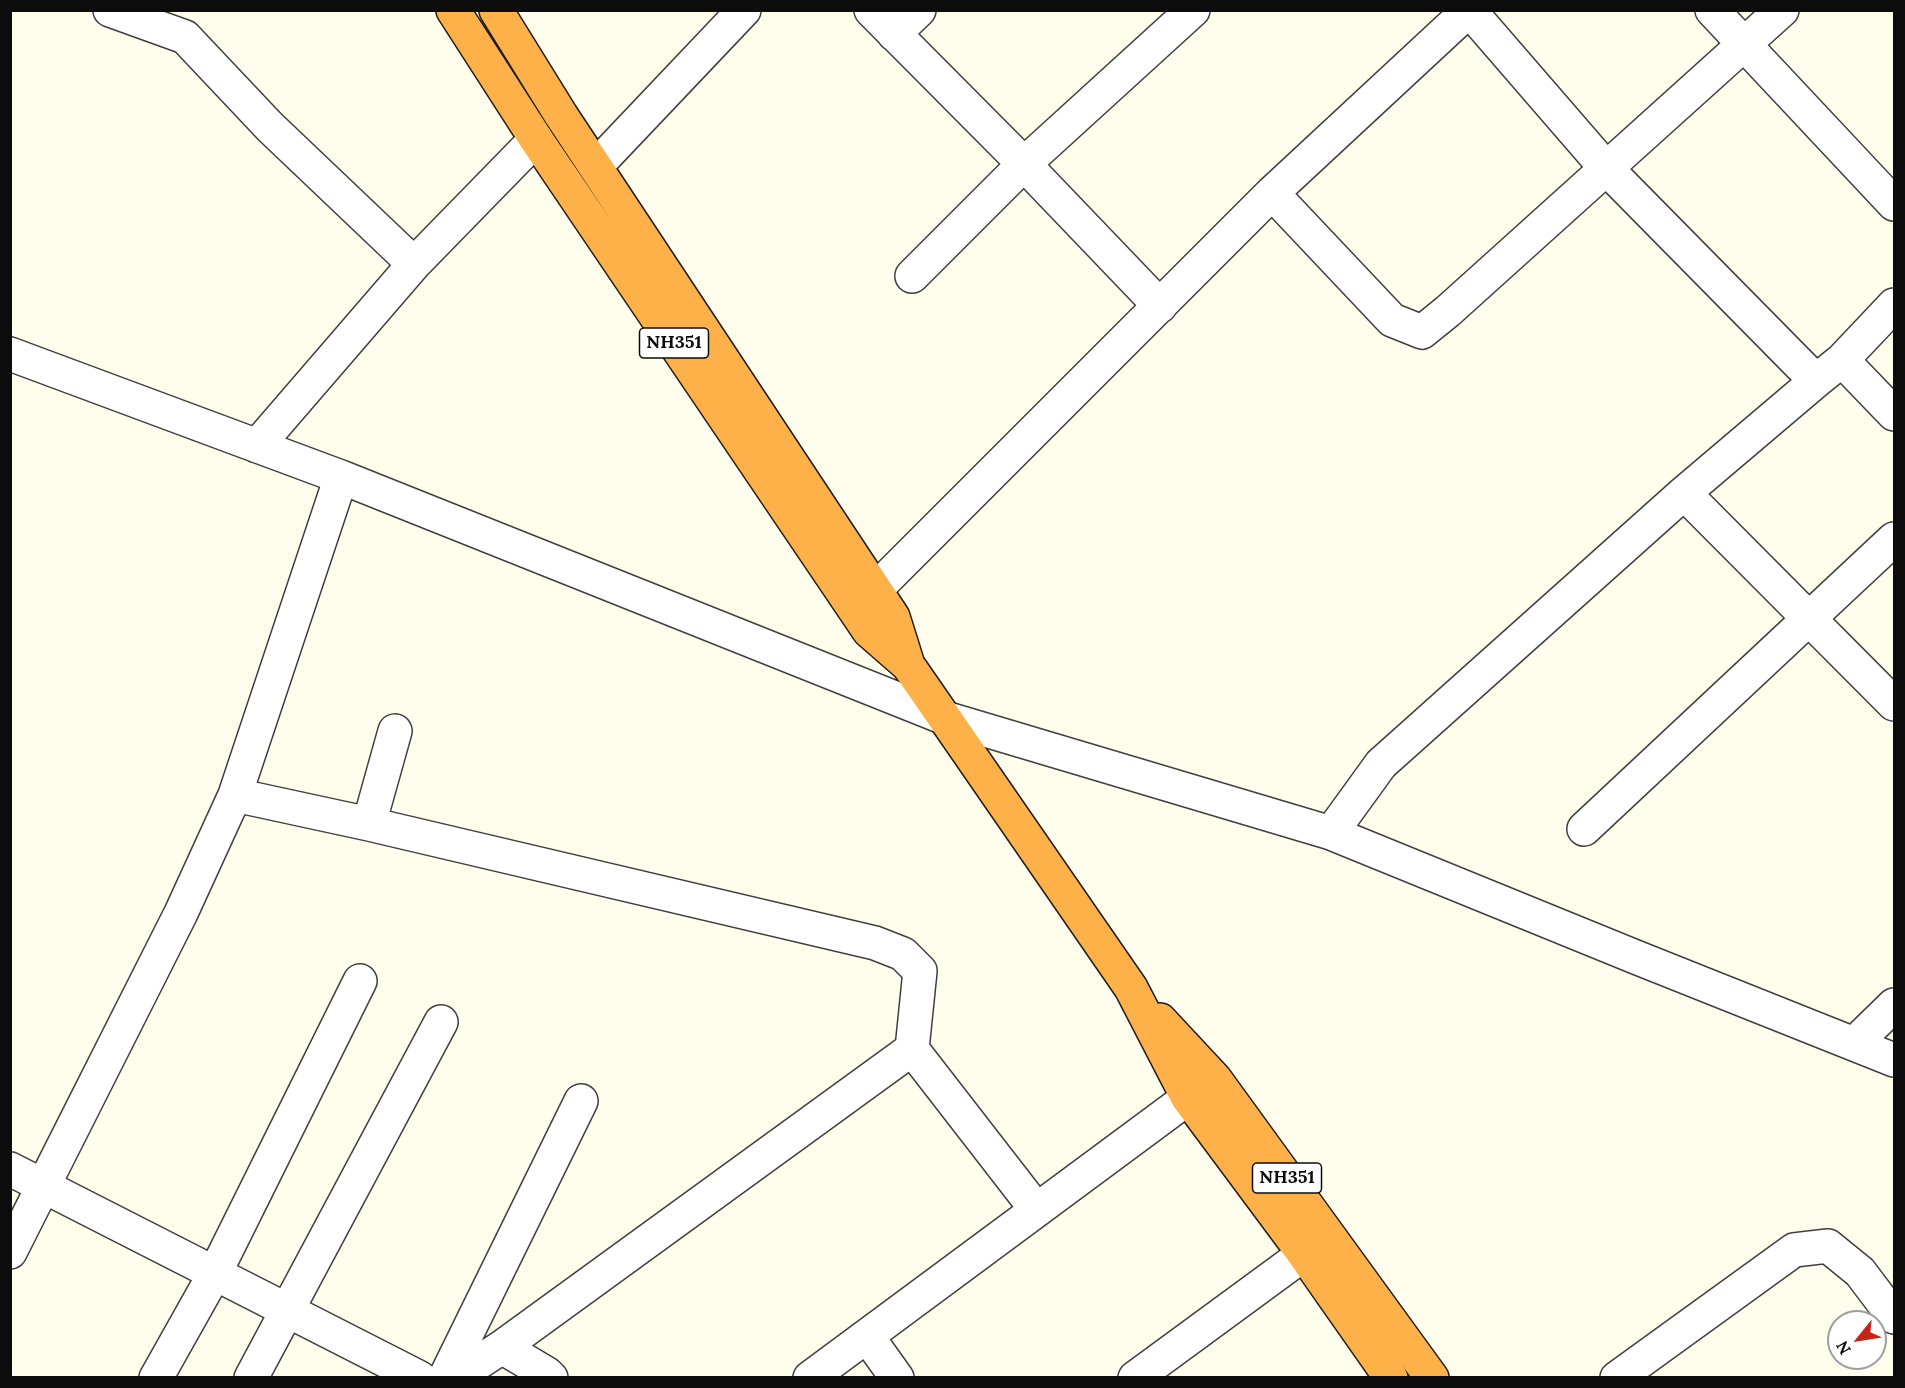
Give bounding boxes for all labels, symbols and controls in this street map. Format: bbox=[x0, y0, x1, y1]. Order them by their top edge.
road number: NH351 bbox=[640, 328, 708, 358]
road number: NH351 bbox=[1252, 1163, 1322, 1193]
north arrow bbox=[1827, 1310, 1887, 1370]
text: N bbox=[1831, 1338, 1855, 1358]

